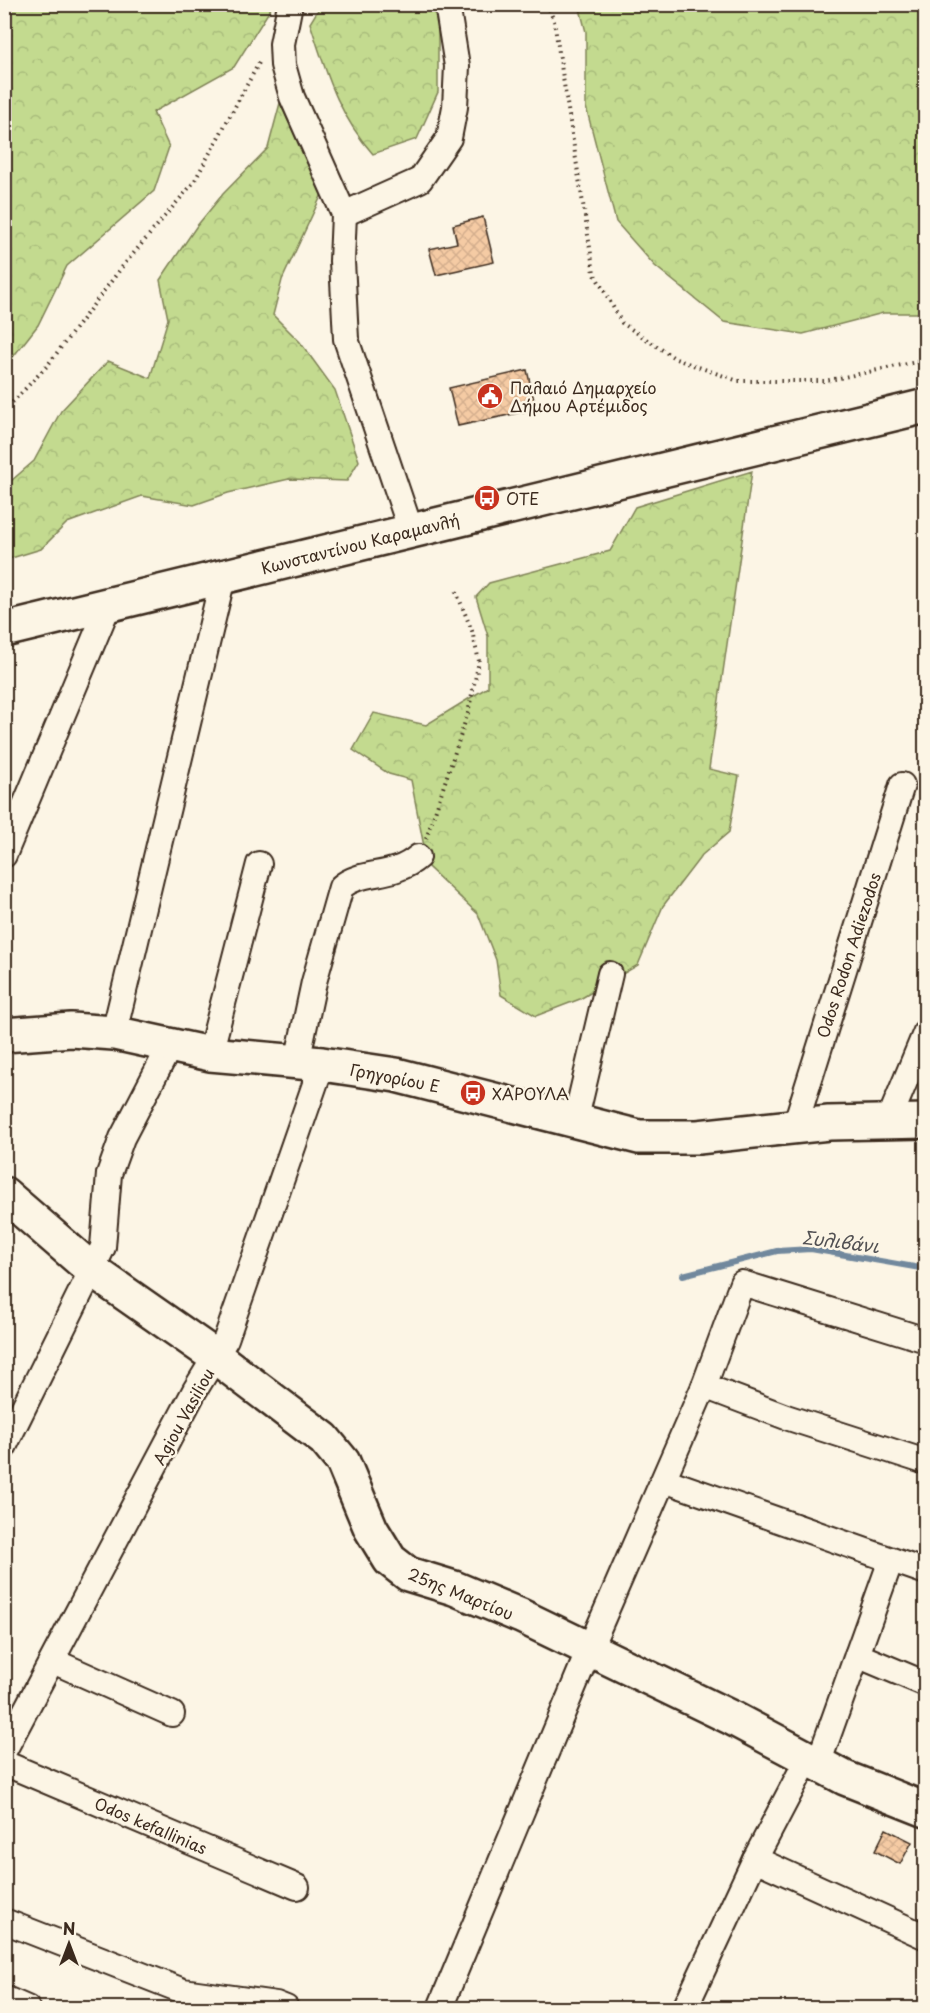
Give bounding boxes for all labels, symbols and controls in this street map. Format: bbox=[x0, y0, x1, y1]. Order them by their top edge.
place label: Παλαιό Δημαρχείο Δήμου Αρτέμιδος bbox=[510, 375, 656, 417]
public building icon: Παλαιό Δημαρχείο Δήμου Αρτέμιδος bbox=[475, 381, 505, 411]
bus stop icon: ΟΤΕ bbox=[472, 483, 502, 513]
place label: ΟΤΕ bbox=[506, 486, 539, 510]
street label: Κωνσταντίνου Καραμανλή bbox=[258, 507, 462, 579]
street label: Odos Rodon Adiezodos bbox=[810, 869, 886, 1041]
street label: Γρηγορίου Ε bbox=[348, 1057, 442, 1097]
bus stop icon: ΧΑΡΟΥΛΑ bbox=[458, 1078, 488, 1108]
place label: ΧΑΡΟΥΛΑ bbox=[492, 1081, 569, 1105]
water label: Συλιβάνι bbox=[801, 1223, 882, 1259]
street label: Agiou Vasiliou bbox=[146, 1363, 220, 1469]
street label: 25ης Μαρτίου bbox=[405, 1561, 517, 1625]
street label: Odos kefallinias bbox=[91, 1791, 211, 1859]
north arrow bbox=[39, 1914, 99, 1974]
text: N bbox=[63, 1916, 75, 1940]

